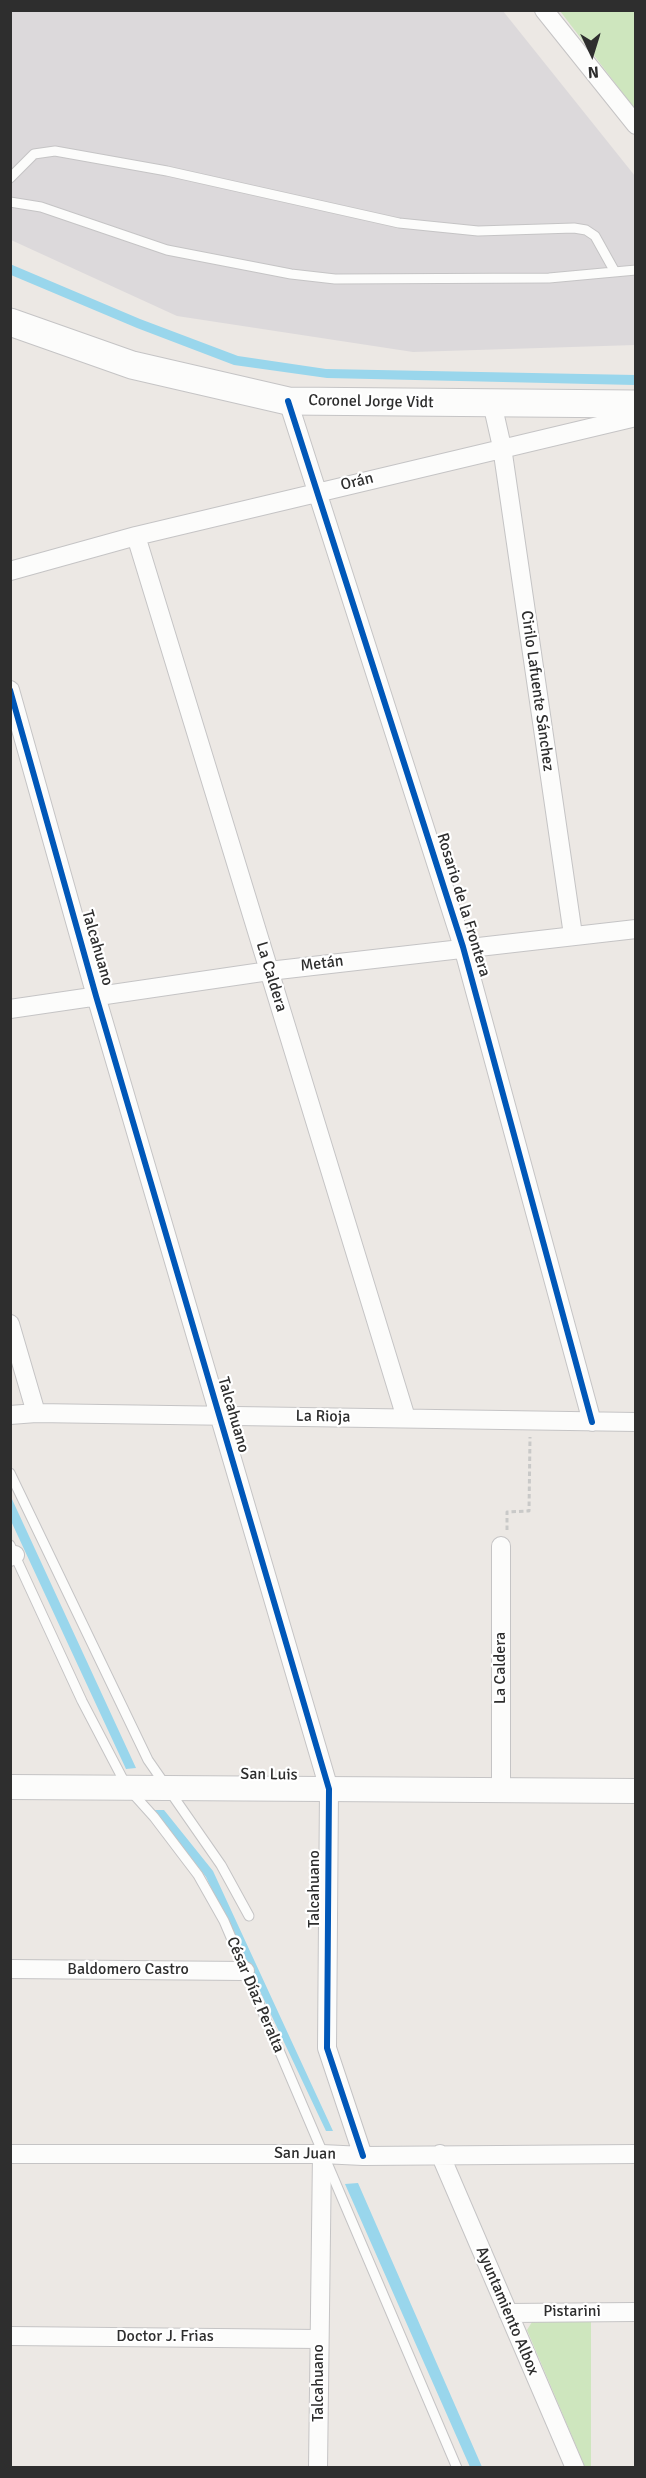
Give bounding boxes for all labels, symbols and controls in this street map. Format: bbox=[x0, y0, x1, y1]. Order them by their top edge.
north arrow bbox=[562, 24, 622, 84]
text: N bbox=[587, 62, 600, 82]
street label: Coronel Jorge Vidt bbox=[308, 391, 434, 413]
street label: Orán bbox=[339, 469, 375, 495]
street label: Cirilo Lafuente Sánchez bbox=[516, 609, 558, 773]
street label: Rosario de la Frontera bbox=[432, 831, 494, 979]
street label: Talcahuano bbox=[77, 908, 117, 988]
street label: La Caldera bbox=[251, 940, 291, 1014]
street label: Metán bbox=[299, 952, 345, 976]
street label: Talcahuano bbox=[213, 1375, 253, 1455]
street label: La Rioja bbox=[296, 1407, 350, 1427]
street label: La Caldera bbox=[491, 1632, 511, 1704]
street label: San Luis bbox=[240, 1765, 298, 1785]
street label: Talcahuano bbox=[305, 1850, 325, 1928]
street label: César Díaz Peralta bbox=[222, 1934, 288, 2056]
street label: Baldomero Castro bbox=[67, 1960, 189, 1980]
street label: San Juan bbox=[274, 2144, 336, 2164]
street label: Ayuntamiento Albox bbox=[471, 2244, 543, 2378]
street label: Pistarini bbox=[543, 2302, 601, 2322]
street label: Doctor J. Frias bbox=[116, 2327, 214, 2347]
street label: Talcahuano bbox=[309, 2344, 329, 2422]

